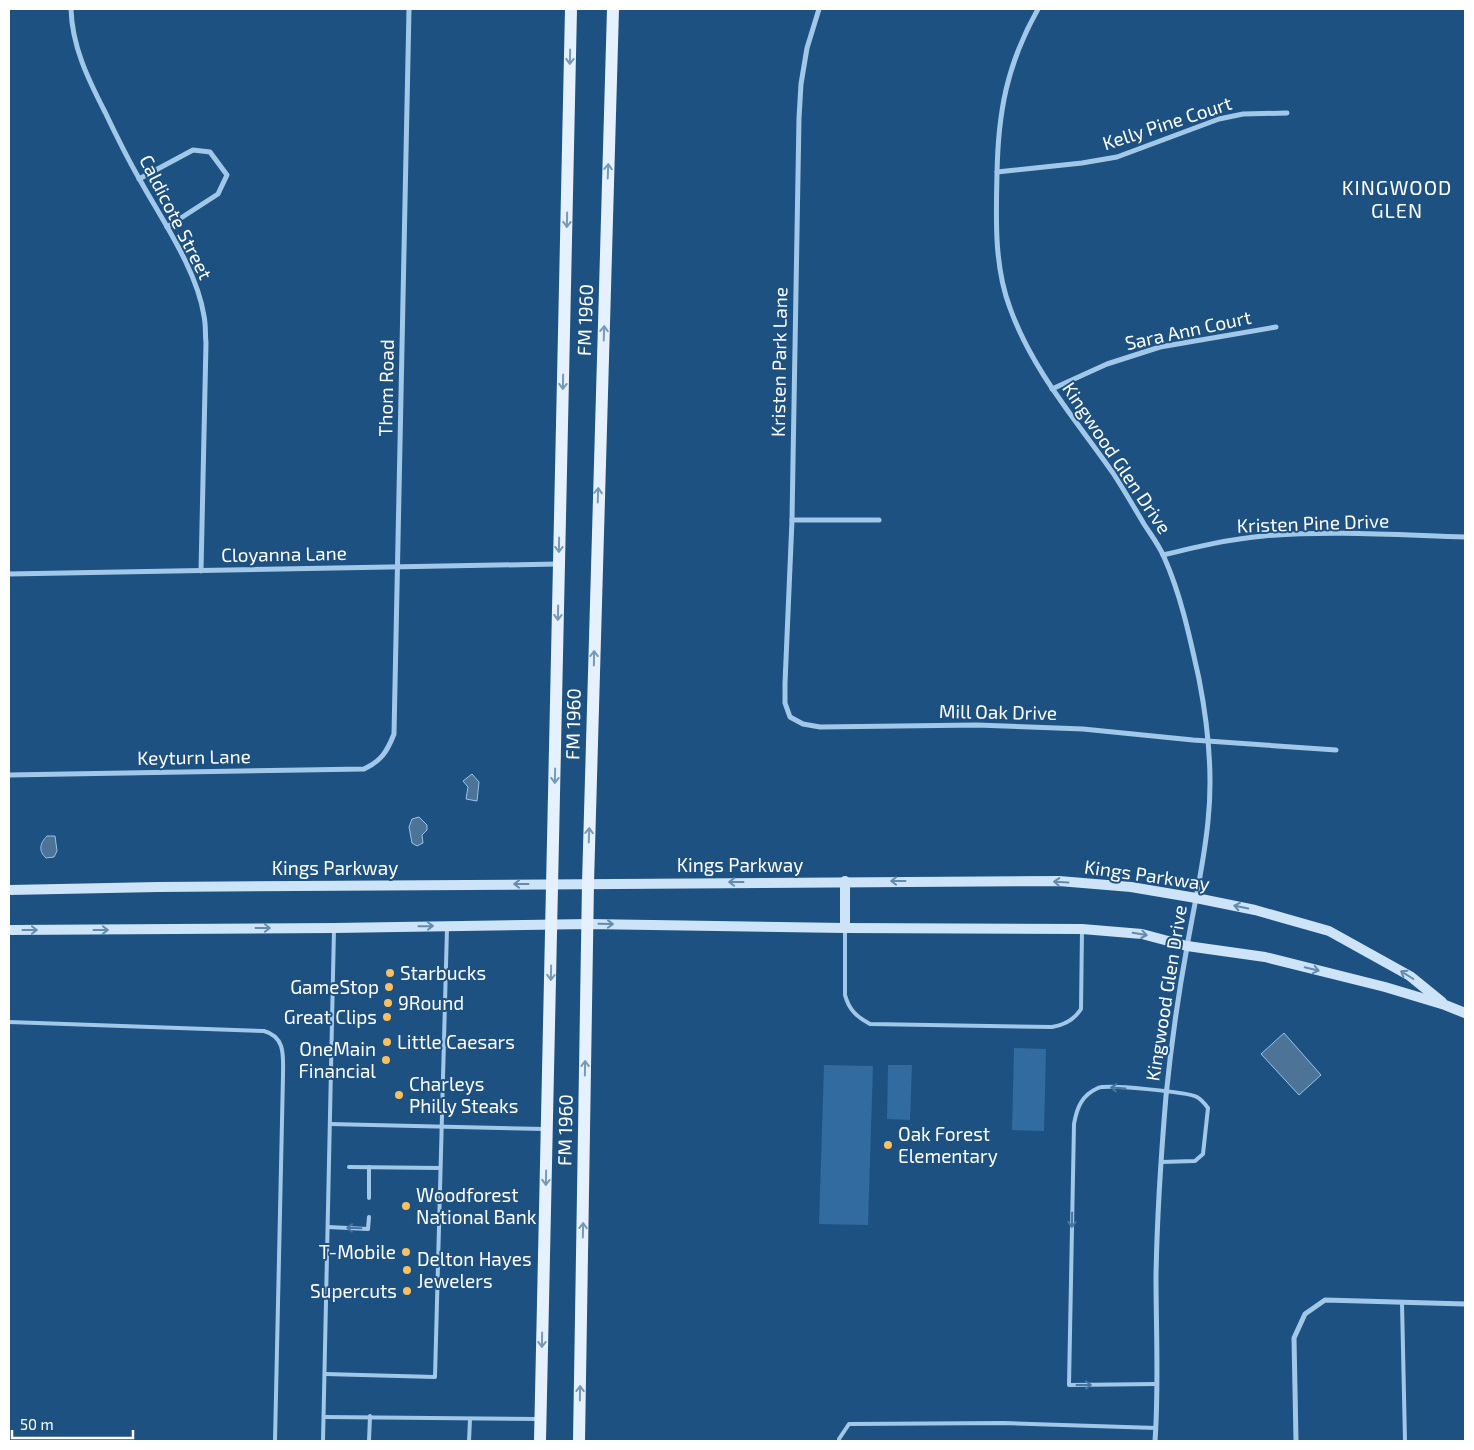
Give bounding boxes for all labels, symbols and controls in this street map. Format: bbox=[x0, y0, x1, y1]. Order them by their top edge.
one-way arrow bbox=[566, 49, 575, 65]
street label: Kelly Pine Court bbox=[1099, 91, 1234, 154]
street label: Caldicote Street bbox=[135, 151, 218, 283]
one-way arrow bbox=[604, 163, 613, 179]
district label: KINGWOOD GLEN bbox=[1342, 175, 1452, 222]
one-way arrow bbox=[562, 212, 571, 228]
street label: FM 1960 bbox=[572, 284, 597, 356]
street label: Kristen Park Lane bbox=[766, 287, 791, 437]
street label: Sara Ann Court bbox=[1123, 305, 1253, 354]
one-way arrow bbox=[599, 325, 609, 342]
street label: Thom Road bbox=[373, 339, 398, 437]
one-way arrow bbox=[558, 374, 568, 390]
street label: Kingwood Glen Drive bbox=[1058, 377, 1177, 538]
one-way arrow bbox=[594, 488, 603, 504]
street label: Kristen Pine Drive bbox=[1236, 508, 1390, 537]
one-way arrow bbox=[554, 536, 564, 553]
street label: Cloyanna Lane bbox=[221, 541, 347, 566]
one-way arrow bbox=[553, 604, 563, 621]
one-way arrow bbox=[589, 650, 599, 666]
street label: FM 1960 bbox=[560, 688, 585, 760]
street label: Mill Oak Drive bbox=[939, 699, 1057, 724]
street label: Keyturn Lane bbox=[137, 744, 251, 769]
one-way arrow bbox=[550, 767, 559, 783]
one-way arrow bbox=[584, 827, 594, 843]
street label: Kings Parkway bbox=[677, 853, 803, 876]
street label: Kings Parkway bbox=[1083, 854, 1211, 895]
street label: Kings Parkway bbox=[272, 856, 398, 879]
one-way arrow bbox=[891, 876, 907, 886]
one-way arrow bbox=[728, 877, 744, 887]
one-way arrow bbox=[1053, 877, 1069, 886]
one-way arrow bbox=[513, 879, 530, 889]
one-way arrow bbox=[1234, 902, 1250, 912]
street label: Kingwood Glen Drive bbox=[1140, 903, 1191, 1083]
one-way arrow bbox=[598, 919, 614, 929]
one-way arrow bbox=[418, 922, 434, 931]
one-way arrow bbox=[255, 924, 271, 933]
one-way arrow bbox=[22, 925, 38, 935]
one-way arrow bbox=[92, 925, 109, 935]
one-way arrow bbox=[1132, 930, 1148, 940]
place label: Starbucks bbox=[400, 961, 486, 984]
one-way arrow bbox=[546, 964, 556, 981]
one-way arrow bbox=[1304, 965, 1320, 974]
marker: Starbucks bbox=[384, 967, 396, 979]
one-way arrow bbox=[1400, 969, 1414, 980]
place label: GameStop bbox=[290, 975, 379, 998]
marker: GameStop bbox=[383, 981, 395, 993]
place label: 9Round bbox=[398, 991, 464, 1014]
marker: 9Round bbox=[382, 997, 394, 1009]
place label: Great Clips bbox=[284, 1005, 377, 1028]
marker: Great Clips bbox=[381, 1011, 393, 1023]
place label: Little Caesars bbox=[397, 1030, 515, 1053]
marker: Little Caesars bbox=[381, 1036, 393, 1048]
place label: OneMain Financial bbox=[298, 1037, 376, 1082]
marker: OneMain Financial bbox=[380, 1054, 392, 1066]
one-way arrow bbox=[580, 1060, 590, 1076]
place label: Charleys Philly Steaks bbox=[409, 1072, 518, 1117]
one-way arrow bbox=[1110, 1083, 1126, 1093]
marker: Charleys Philly Steaks bbox=[393, 1089, 405, 1101]
street label: FM 1960 bbox=[552, 1094, 577, 1166]
place label: Oak Forest Elementary bbox=[898, 1122, 998, 1167]
marker: Oak Forest Elementary bbox=[882, 1139, 894, 1151]
one-way arrow bbox=[541, 1169, 551, 1185]
place label: Woodforest National Bank bbox=[416, 1183, 537, 1228]
marker: Woodforest National Bank bbox=[400, 1200, 412, 1212]
one-way arrow bbox=[1067, 1212, 1077, 1228]
one-way arrow bbox=[578, 1222, 587, 1238]
one-way arrow bbox=[346, 1223, 362, 1233]
place label: T-Mobile bbox=[319, 1240, 396, 1263]
marker: T-Mobile bbox=[400, 1246, 412, 1258]
place label: Delton Hayes Jewelers bbox=[417, 1247, 532, 1292]
marker: Delton Hayes Jewelers bbox=[401, 1264, 413, 1276]
place label: Supercuts bbox=[310, 1279, 397, 1302]
marker: Supercuts bbox=[401, 1285, 413, 1297]
one-way arrow bbox=[537, 1332, 547, 1348]
one-way arrow bbox=[1076, 1380, 1092, 1390]
one-way arrow bbox=[575, 1385, 585, 1401]
scale bar bbox=[12, 1408, 134, 1440]
text: 50 m bbox=[20, 1415, 54, 1433]

